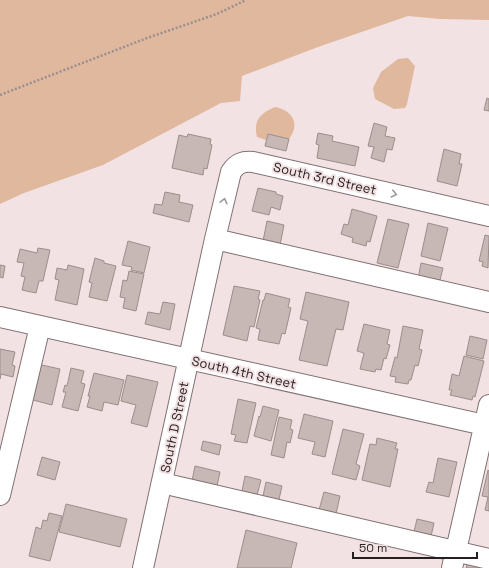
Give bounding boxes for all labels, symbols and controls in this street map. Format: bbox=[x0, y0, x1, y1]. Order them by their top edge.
street label: South 3rd Street bbox=[272, 158, 378, 199]
one-way arrow bbox=[390, 189, 397, 198]
one-way arrow bbox=[219, 198, 228, 205]
street label: South 4th Street bbox=[190, 352, 298, 393]
street label: South D Street bbox=[157, 380, 192, 474]
scale bar bbox=[353, 534, 477, 560]
text: 50 m bbox=[359, 540, 387, 556]

